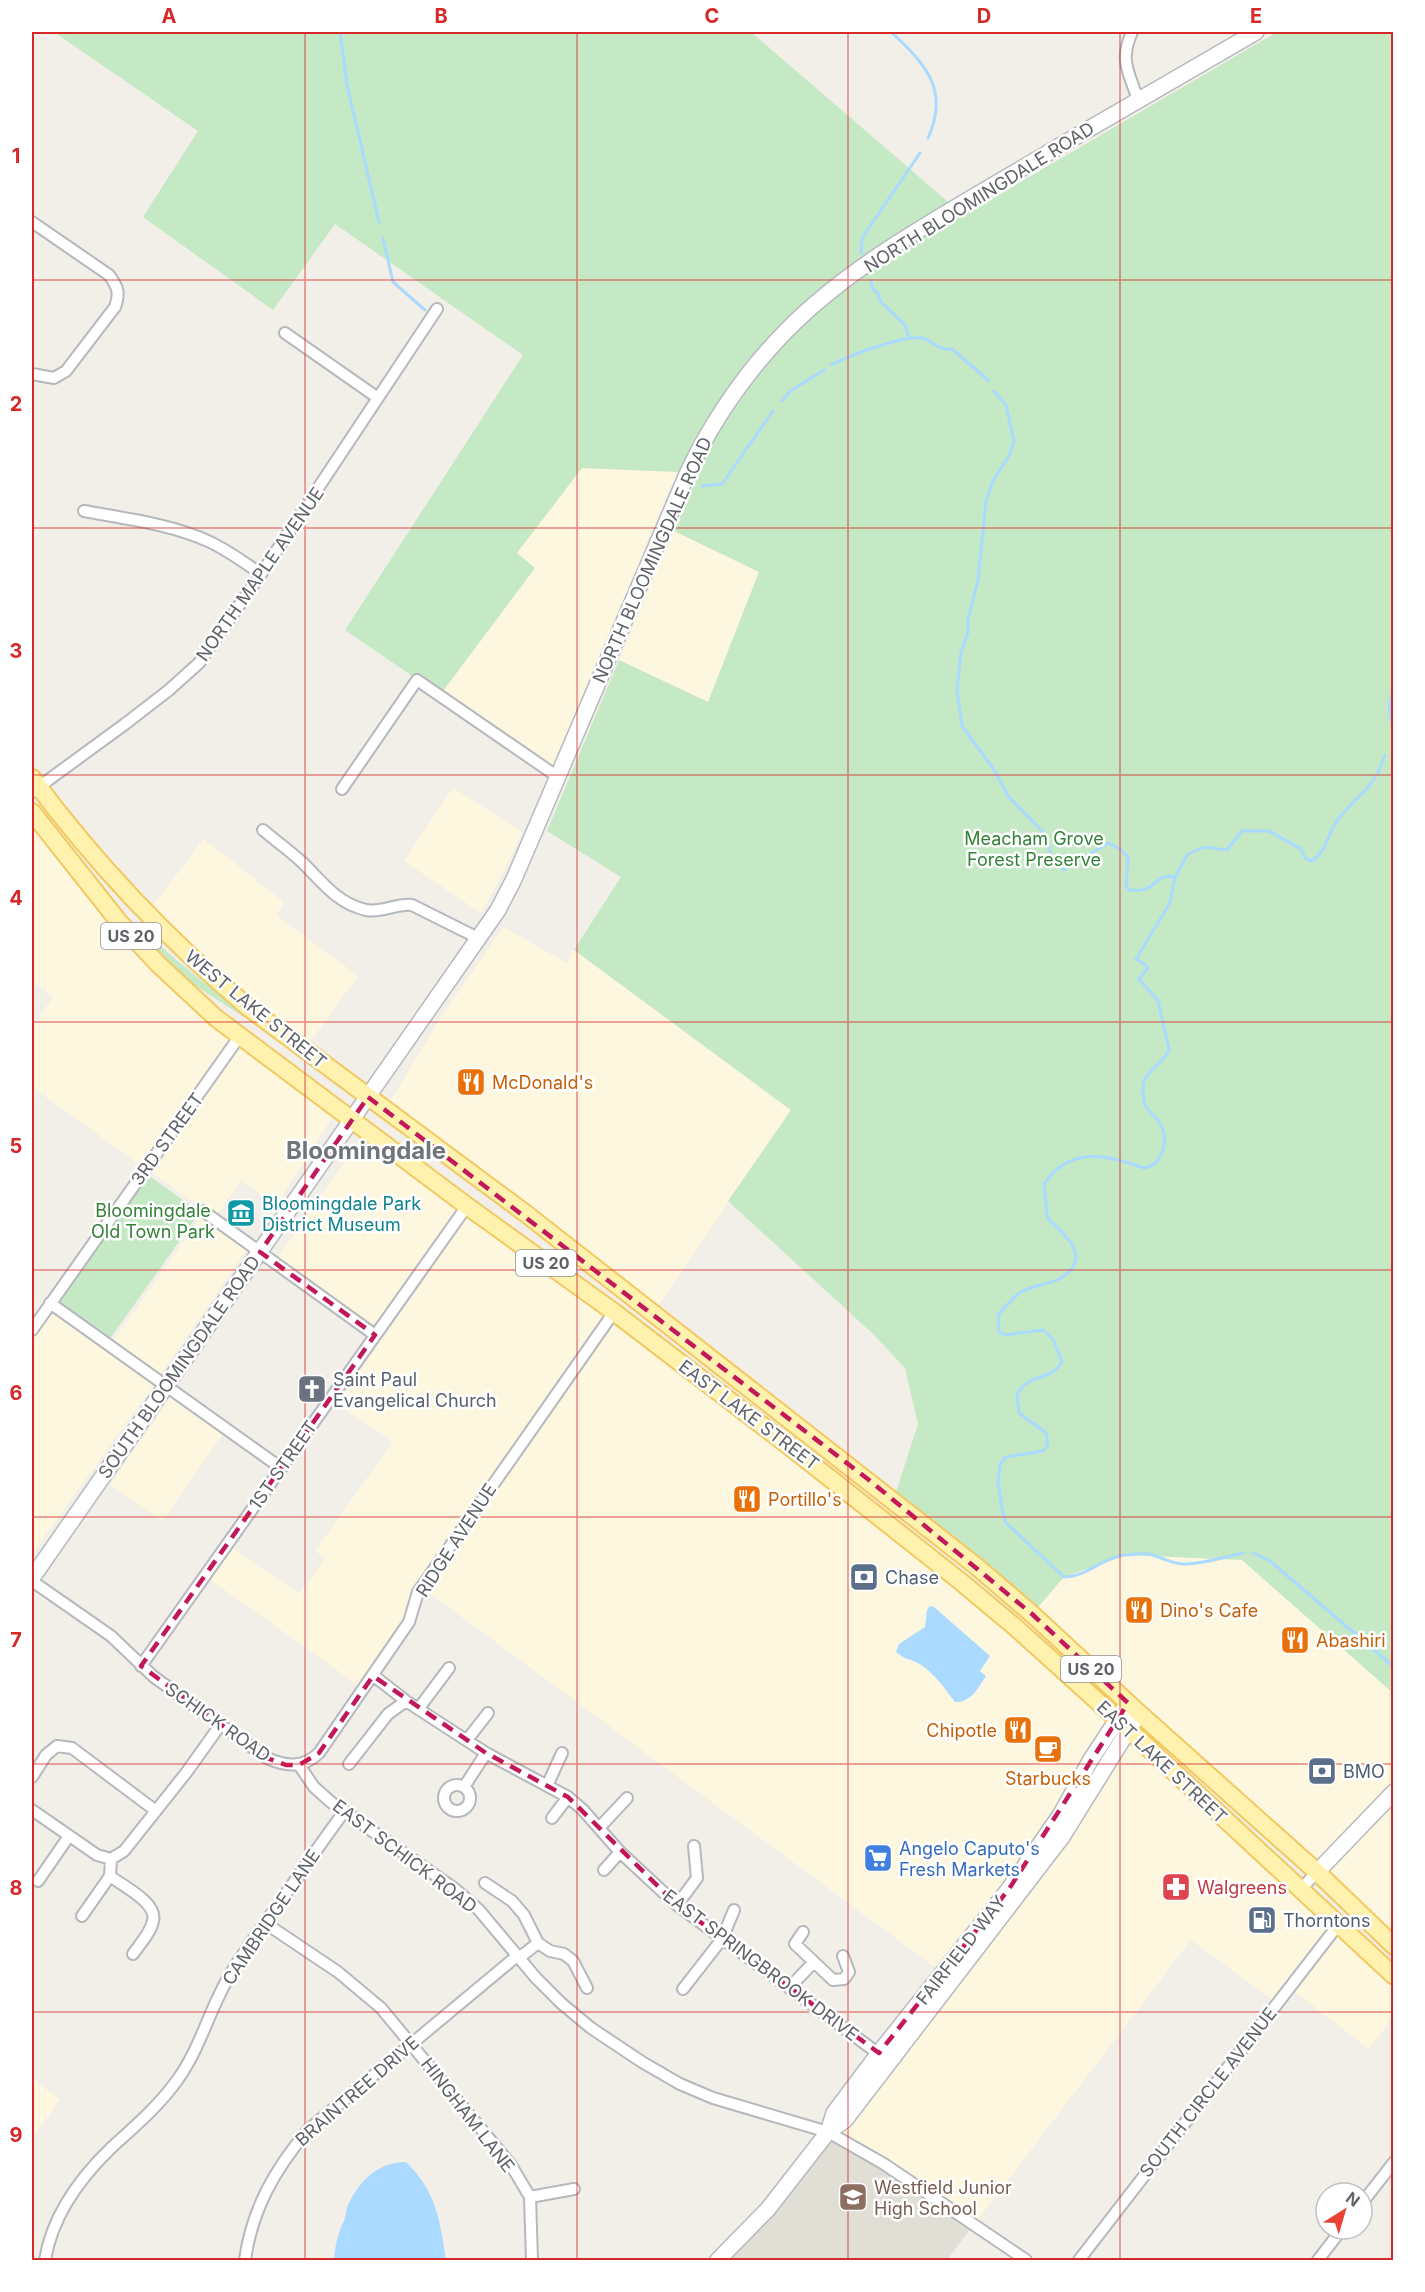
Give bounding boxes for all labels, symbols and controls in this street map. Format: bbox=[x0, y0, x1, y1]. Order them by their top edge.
text: A bbox=[162, 4, 177, 28]
text: B bbox=[434, 4, 448, 28]
text: C bbox=[705, 4, 719, 28]
text: D bbox=[977, 4, 991, 28]
text: E bbox=[1250, 4, 1262, 28]
street label: NORTH BLOOMINGDALE ROAD bbox=[860, 117, 1098, 277]
text: 1 bbox=[12, 144, 20, 168]
text: 2 bbox=[10, 392, 22, 416]
street label: NORTH BLOOMINGDALE ROAD bbox=[588, 434, 716, 686]
street label: NORTH MAPLE AVENUE bbox=[192, 483, 328, 665]
text: 3 bbox=[10, 639, 22, 663]
park label: Meacham Grove Forest Preserve bbox=[964, 828, 1104, 870]
text: 4 bbox=[9, 886, 23, 910]
road number: US 20 bbox=[101, 923, 161, 949]
street label: WEST LAKE STREET bbox=[181, 946, 331, 1072]
restaurant icon: McDonald's bbox=[455, 1066, 487, 1098]
place label: McDonald's bbox=[492, 1072, 593, 1093]
street label: 3RD STREET bbox=[127, 1089, 207, 1189]
text: 5 bbox=[10, 1134, 22, 1158]
district label: Bloomingdale bbox=[286, 1136, 446, 1165]
place label: Bloomingdale Park District Museum bbox=[262, 1193, 421, 1235]
museum icon: Bloomingdale Park District Museum bbox=[225, 1197, 257, 1229]
park label: Bloomingdale Old Town Park bbox=[91, 1200, 215, 1242]
road number: US 20 bbox=[516, 1250, 576, 1276]
street label: SOUTH BLOOMINGDALE ROAD bbox=[94, 1252, 264, 1482]
street label: EAST LAKE STREET bbox=[675, 1355, 823, 1475]
place label: Saint Paul Evangelical Church bbox=[333, 1369, 497, 1411]
church icon: Saint Paul Evangelical Church bbox=[296, 1373, 328, 1405]
text: 6 bbox=[10, 1381, 23, 1405]
street label: 1ST STREET bbox=[245, 1417, 321, 1513]
street label: RIDGE AVENUE bbox=[412, 1479, 500, 1601]
restaurant icon: Portillo's bbox=[731, 1483, 763, 1515]
place label: Portillo's bbox=[768, 1489, 842, 1510]
bank icon: Chase bbox=[848, 1561, 880, 1593]
place label: Chase bbox=[885, 1567, 939, 1588]
restaurant icon: Dino's Cafe bbox=[1123, 1594, 1155, 1626]
place label: Dino's Cafe bbox=[1160, 1600, 1258, 1621]
restaurant icon: Abashiri bbox=[1279, 1624, 1311, 1656]
text: 7 bbox=[10, 1628, 22, 1652]
place label: Abashiri bbox=[1316, 1630, 1386, 1651]
road number: US 20 bbox=[1061, 1656, 1121, 1682]
street label: SCHICK ROAD bbox=[161, 1678, 275, 1766]
street label: EAST LAKE STREET bbox=[1093, 1696, 1231, 1828]
restaurant icon: Chipotle bbox=[1002, 1714, 1034, 1746]
place label: Chipotle bbox=[926, 1720, 997, 1741]
cafe icon: Starbucks bbox=[1032, 1733, 1064, 1765]
bank icon: BMO bbox=[1306, 1755, 1338, 1787]
place label: BMO bbox=[1343, 1761, 1385, 1782]
place label: Starbucks bbox=[1005, 1768, 1091, 1789]
street label: EAST SCHICK ROAD bbox=[329, 1795, 481, 1917]
place label: Angelo Caputo's Fresh Markets bbox=[899, 1838, 1040, 1880]
supermarket icon: Angelo Caputo's Fresh Markets bbox=[862, 1842, 894, 1874]
street label: CAMBRIDGE LANE bbox=[218, 1845, 324, 1989]
pharmacy icon: Walgreens bbox=[1160, 1871, 1192, 1903]
text: 8 bbox=[9, 1876, 23, 1900]
place label: Walgreens bbox=[1197, 1877, 1287, 1898]
street label: EAST SPRINGBROOK DRIVE bbox=[659, 1885, 863, 2045]
street label: FAIRFIELD WAY bbox=[912, 1891, 1010, 2009]
fuel station icon: Thorntons bbox=[1246, 1904, 1278, 1936]
place label: Thorntons bbox=[1283, 1910, 1370, 1931]
street label: SOUTH CIRCLE AVENUE bbox=[1135, 2003, 1281, 2181]
street label: BRAINTREE DRIVE bbox=[291, 2032, 423, 2150]
street label: HINGHAM LANE bbox=[417, 2054, 519, 2176]
text: 9 bbox=[10, 2123, 23, 2147]
place label: Westfield Junior High School bbox=[874, 2177, 1012, 2219]
school or university icon: Westfield Junior High School bbox=[837, 2181, 869, 2213]
north arrow bbox=[1314, 2181, 1374, 2241]
text: N bbox=[1342, 2187, 1364, 2211]

